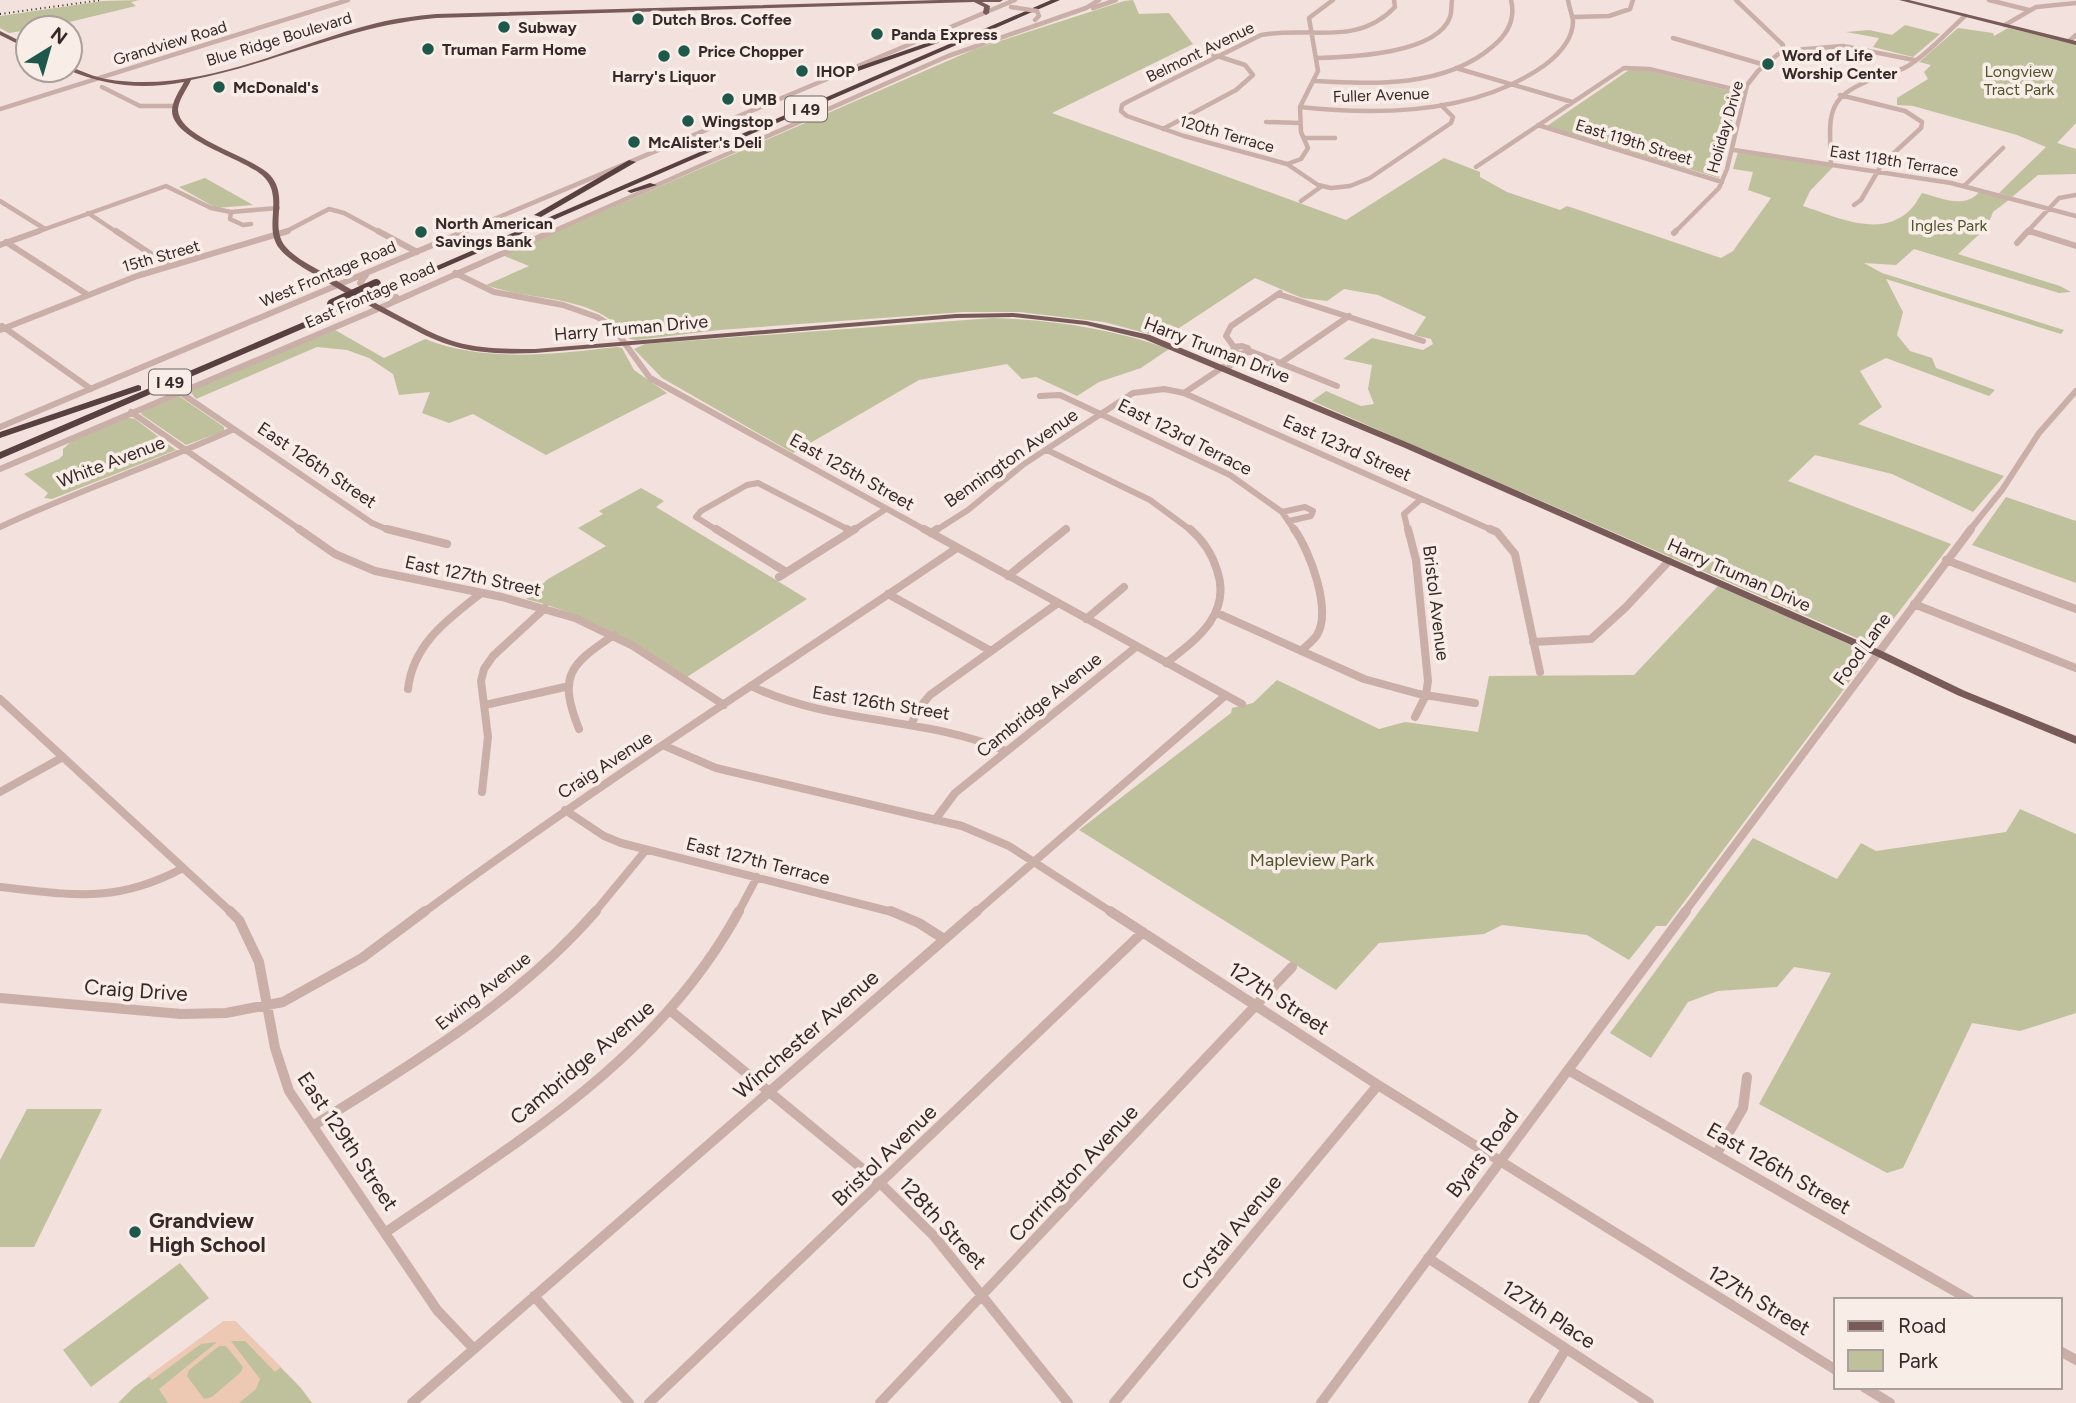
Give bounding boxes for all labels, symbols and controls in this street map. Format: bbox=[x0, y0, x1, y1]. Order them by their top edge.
street label: Blue Ridge Boulevard bbox=[204, 8, 354, 70]
place label: Dutch Bros. Coffee bbox=[652, 10, 792, 29]
marker: Dutch Bros. Coffee bbox=[630, 11, 646, 27]
north arrow bbox=[14, 14, 84, 84]
street label: Grandview Road bbox=[111, 17, 229, 69]
street label: Belmont Avenue bbox=[1143, 17, 1257, 86]
place label: Subway bbox=[518, 18, 577, 37]
marker: Subway bbox=[496, 19, 512, 35]
text: N bbox=[46, 22, 72, 49]
place label: Panda Express bbox=[891, 25, 998, 44]
marker: Panda Express bbox=[869, 26, 885, 42]
place label: Truman Farm Home bbox=[442, 40, 587, 59]
marker: Truman Farm Home bbox=[420, 41, 436, 57]
place label: Price Chopper bbox=[698, 42, 803, 61]
marker: Price Chopper bbox=[676, 43, 692, 59]
place label: Word of Life Worship Center bbox=[1782, 46, 1897, 83]
marker: Harry's Liquor bbox=[656, 48, 672, 64]
marker: Word of Life Worship Center bbox=[1760, 56, 1776, 72]
place label: IHOP bbox=[816, 62, 855, 81]
park label: Longview Tract Park bbox=[1984, 62, 2055, 99]
marker: IHOP bbox=[794, 63, 810, 79]
place label: Harry's Liquor bbox=[612, 67, 716, 86]
place label: McDonald's bbox=[233, 78, 319, 97]
street label: Holiday Drive bbox=[1703, 78, 1747, 175]
marker: McDonald's bbox=[211, 79, 227, 95]
street label: Fuller Avenue bbox=[1332, 84, 1430, 106]
place label: UMB bbox=[742, 90, 777, 109]
marker: UMB bbox=[720, 91, 736, 107]
road number: I 49 bbox=[785, 96, 827, 122]
street label: 120th Terrace bbox=[1177, 111, 1277, 157]
place label: Wingstop bbox=[702, 112, 774, 131]
marker: Wingstop bbox=[680, 113, 696, 129]
street label: East 119th Street bbox=[1573, 115, 1695, 169]
place label: McAlister's Deli bbox=[648, 133, 762, 152]
marker: McAlister's Deli bbox=[626, 134, 642, 150]
street label: East 118th Terrace bbox=[1828, 141, 1960, 181]
place label: North American Savings Bank bbox=[435, 214, 553, 251]
park label: Ingles Park bbox=[1911, 216, 1988, 235]
marker: North American Savings Bank bbox=[413, 224, 429, 240]
street label: 15th Street bbox=[120, 236, 202, 276]
street label: West Frontage Road bbox=[257, 237, 399, 311]
street label: East Frontage Road bbox=[302, 258, 438, 332]
street label: Harry Truman Drive bbox=[553, 310, 709, 346]
street label: Harry Truman Drive bbox=[1141, 312, 1293, 388]
road number: I 49 bbox=[149, 370, 191, 394]
street label: East 123rd Terrace bbox=[1114, 394, 1256, 480]
street label: Bennington Avenue bbox=[940, 404, 1082, 512]
street label: East 123rd Street bbox=[1279, 410, 1415, 486]
street label: East 126th Street bbox=[253, 417, 381, 513]
street label: East 125th Street bbox=[786, 429, 918, 515]
street label: White Avenue bbox=[54, 431, 168, 493]
street label: Harry Truman Drive bbox=[1664, 534, 1814, 617]
street label: Bristol Avenue bbox=[1418, 544, 1454, 662]
street label: East 127th Street bbox=[403, 551, 543, 601]
street label: Food Lane bbox=[1828, 608, 1896, 689]
street label: Cambridge Avenue bbox=[972, 648, 1106, 762]
street label: East 126th Street bbox=[811, 681, 951, 725]
street label: Craig Avenue bbox=[554, 726, 657, 804]
street label: East 127th Terrace bbox=[684, 832, 832, 890]
park label: Mapleview Park bbox=[1250, 849, 1375, 871]
street label: Ewing Avenue bbox=[431, 947, 535, 1035]
street label: 127th Street bbox=[1224, 956, 1334, 1040]
street label: Winchester Avenue bbox=[728, 964, 884, 1104]
street label: Craig Drive bbox=[83, 974, 189, 1006]
street label: Cambridge Avenue bbox=[505, 994, 659, 1130]
street label: East 129th Street bbox=[292, 1067, 404, 1215]
street label: Bristol Avenue bbox=[827, 1099, 941, 1211]
street label: Corrington Avenue bbox=[1003, 1099, 1143, 1247]
street label: Byars Road bbox=[1440, 1104, 1524, 1202]
street label: East 126th Street bbox=[1703, 1117, 1855, 1219]
street label: Crystal Avenue bbox=[1176, 1169, 1286, 1295]
street label: 128th Street bbox=[894, 1172, 992, 1274]
place label: Grandview High School bbox=[149, 1208, 266, 1257]
marker: Grandview High School bbox=[127, 1224, 143, 1240]
street label: 127th Street bbox=[1703, 1260, 1815, 1340]
street label: 127th Place bbox=[1497, 1274, 1601, 1354]
legend bbox=[1834, 1298, 2062, 1389]
text: Road bbox=[1898, 1313, 1946, 1338]
text: Park bbox=[1898, 1348, 1939, 1373]

